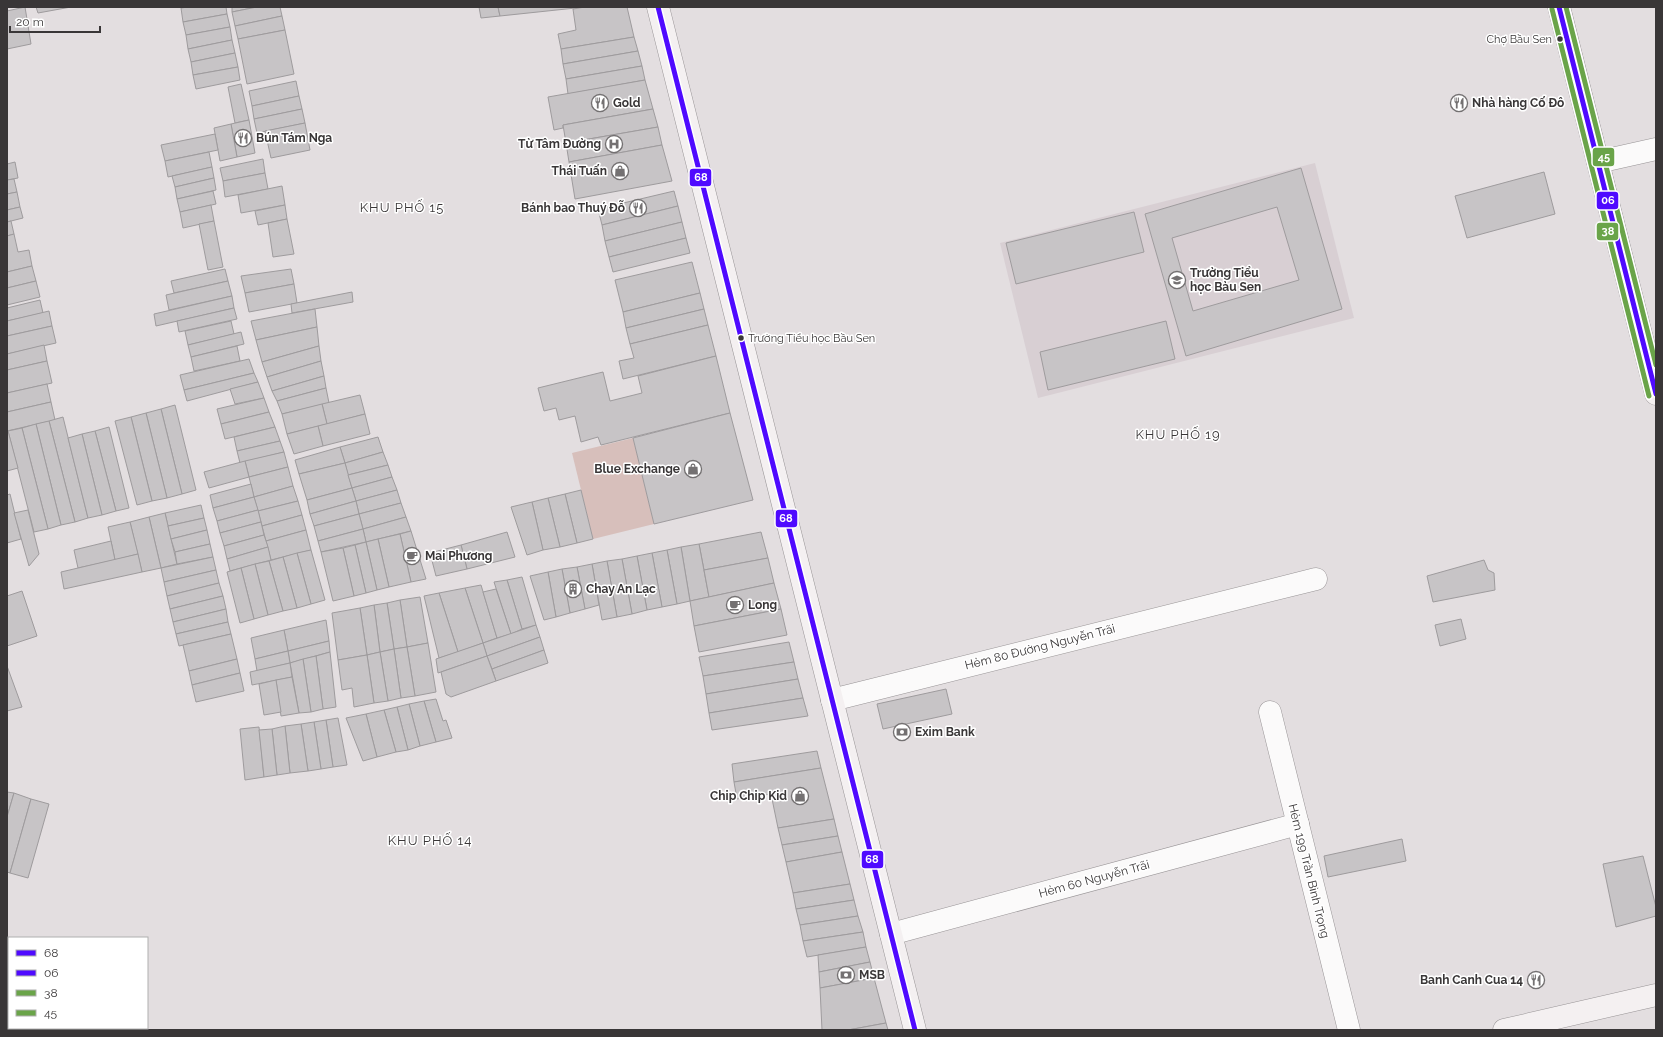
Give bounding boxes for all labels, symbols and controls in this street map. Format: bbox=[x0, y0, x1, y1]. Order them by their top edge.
scale bar bbox=[10, 8, 100, 34]
text: 20 m bbox=[16, 15, 44, 29]
place label: Chợ Bầu Sen bbox=[1486, 33, 1552, 46]
marker: Chợ Bầu Sen bbox=[1555, 34, 1565, 44]
restaurant icon: Gold bbox=[590, 93, 610, 113]
restaurant icon: Nhà hàng Cố Đô bbox=[1449, 93, 1469, 113]
place label: Gold bbox=[613, 96, 641, 110]
place label: Nhà hàng Cố Đô bbox=[1472, 96, 1564, 110]
restaurant icon: Bún Tám Nga bbox=[233, 128, 253, 148]
place label: Bún Tám Nga bbox=[256, 131, 332, 145]
hospital icon: Từ Tâm Đường bbox=[604, 134, 624, 154]
place label: Từ Tâm Đường bbox=[518, 137, 601, 151]
line badge: 45 bbox=[1592, 147, 1615, 167]
text: 45 bbox=[1598, 151, 1610, 164]
shop icon: Thái Tuấn bbox=[610, 161, 630, 181]
place label: Thái Tuấn bbox=[552, 164, 607, 178]
line badge: 68 bbox=[689, 168, 712, 187]
text: 68 bbox=[694, 171, 708, 184]
line badge: 06 bbox=[1596, 191, 1619, 210]
text: 06 bbox=[1601, 194, 1615, 207]
restaurant icon: Bánh bao Thuý Đỗ bbox=[628, 198, 648, 218]
district label: KHU PHỐ 15 bbox=[360, 199, 444, 215]
place label: Bánh bao Thuý Đỗ bbox=[521, 200, 625, 215]
line badge: 38 bbox=[1596, 222, 1619, 241]
text: 38 bbox=[1602, 225, 1615, 238]
place label: Trường Tiểu học Bàu Sen bbox=[1190, 266, 1261, 294]
school or university icon: Trường Tiểu học Bàu Sen bbox=[1167, 270, 1187, 290]
place label: Trường Tiểu học Bầu Sen bbox=[748, 332, 875, 345]
marker: Trường Tiểu học Bầu Sen bbox=[736, 333, 746, 343]
district label: KHU PHỐ 19 bbox=[1135, 426, 1221, 442]
shop icon: Blue Exchange bbox=[683, 459, 703, 479]
place label: Blue Exchange bbox=[594, 462, 680, 476]
line badge: 68 bbox=[775, 509, 798, 528]
text: 68 bbox=[779, 512, 793, 525]
cafe icon: Mai Phương bbox=[402, 546, 422, 566]
place label: Mai Phương bbox=[425, 549, 492, 563]
building icon: Chay An Lạc bbox=[563, 579, 583, 599]
place label: Chay An Lạc bbox=[586, 582, 656, 596]
cafe icon: Long bbox=[725, 595, 745, 615]
place label: Long bbox=[748, 598, 777, 612]
street label: Hẻm 80 Đường Nguyễn Trãi bbox=[963, 622, 1117, 672]
bank icon: Exim Bank bbox=[892, 722, 912, 742]
place label: Exim Bank bbox=[915, 725, 975, 739]
shop icon: Chip Chip Kid bbox=[790, 786, 810, 806]
place label: Chip Chip Kid bbox=[710, 789, 787, 803]
street label: Hẻm 199 Trần Bình Trọng bbox=[1286, 802, 1332, 940]
district label: KHU PHỐ 14 bbox=[388, 832, 472, 848]
line badge: 68 bbox=[861, 850, 884, 869]
text: 68 bbox=[865, 853, 879, 866]
street label: Hẻm 60 Nguyễn Trãi bbox=[1037, 857, 1151, 901]
legend bbox=[8, 937, 148, 1029]
text: 68 bbox=[44, 946, 58, 960]
bank icon: MSB bbox=[836, 965, 856, 985]
text: 06 bbox=[44, 966, 59, 980]
place label: MSB bbox=[859, 968, 885, 982]
restaurant icon: Banh Canh Cua 14 bbox=[1526, 970, 1546, 990]
place label: Banh Canh Cua 14 bbox=[1420, 973, 1523, 987]
text: 38 bbox=[44, 986, 58, 1000]
text: 45 bbox=[44, 1006, 58, 1020]

